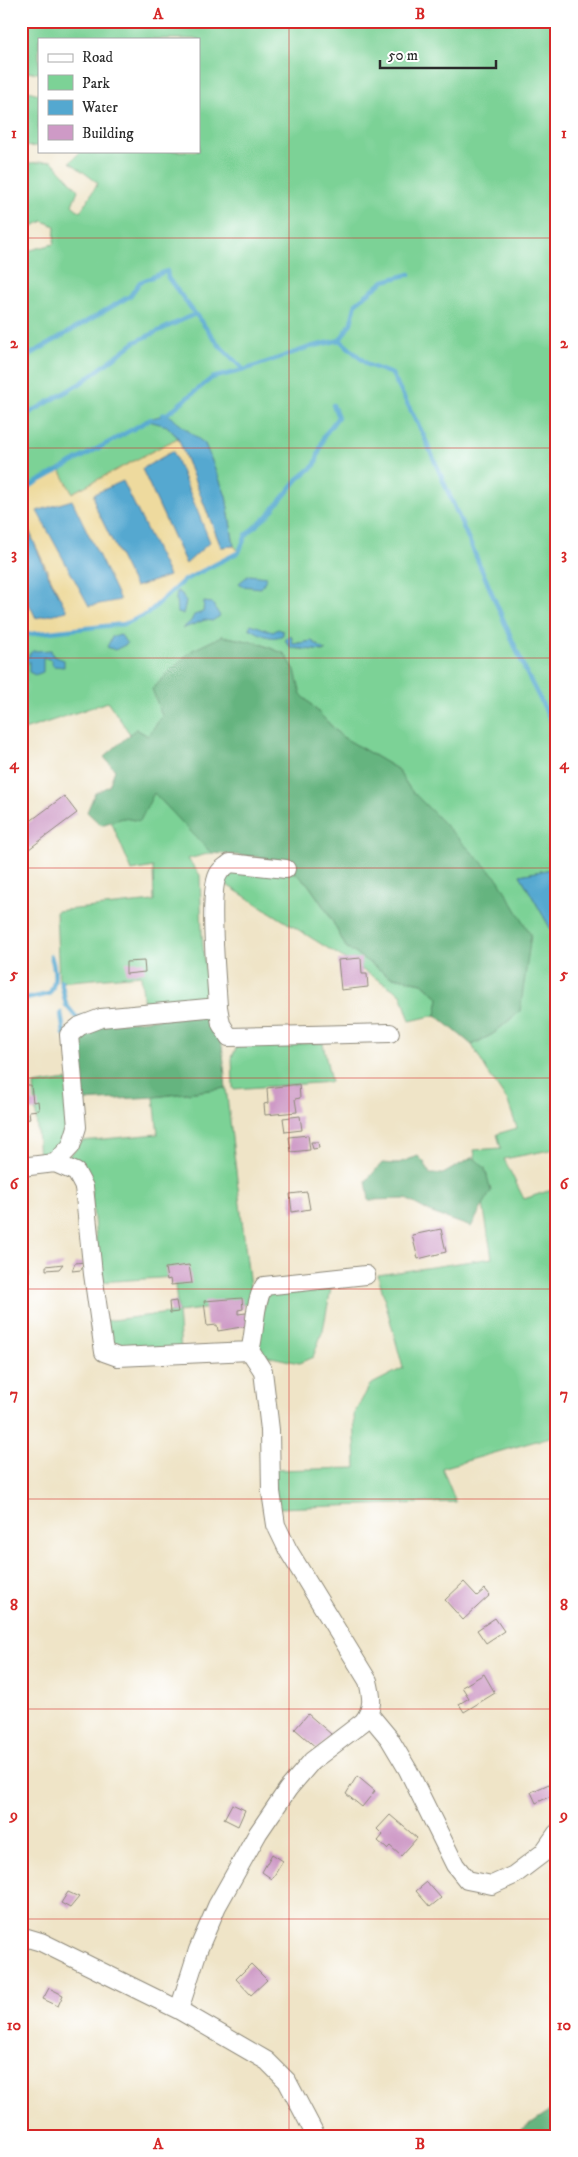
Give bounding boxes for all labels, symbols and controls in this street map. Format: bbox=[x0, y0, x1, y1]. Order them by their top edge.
text: A bbox=[152, 4, 164, 24]
text: B bbox=[415, 4, 425, 24]
legend bbox=[38, 38, 200, 152]
scale bar bbox=[380, 38, 497, 70]
text: 50 m bbox=[388, 46, 418, 65]
text: Road bbox=[82, 48, 114, 67]
text: Park bbox=[82, 74, 111, 93]
text: Water bbox=[81, 98, 118, 117]
text: 1 bbox=[11, 123, 17, 143]
text: 1 bbox=[561, 123, 567, 143]
text: Building bbox=[82, 124, 134, 143]
text: 2 bbox=[10, 333, 19, 353]
text: 2 bbox=[560, 333, 569, 353]
text: 3 bbox=[11, 544, 17, 564]
text: 3 bbox=[561, 544, 567, 564]
text: 4 bbox=[8, 754, 19, 774]
text: 4 bbox=[558, 754, 569, 774]
text: 5 bbox=[9, 964, 18, 984]
text: 5 bbox=[559, 964, 568, 984]
text: 6 bbox=[10, 1174, 20, 1194]
text: 6 bbox=[560, 1174, 570, 1194]
text: 7 bbox=[10, 1384, 18, 1404]
text: 7 bbox=[560, 1384, 568, 1404]
text: 8 bbox=[10, 1595, 18, 1615]
text: 8 bbox=[560, 1595, 568, 1615]
text: 9 bbox=[9, 1805, 18, 1825]
text: 9 bbox=[559, 1805, 568, 1825]
text: 10 bbox=[7, 2015, 22, 2035]
text: 10 bbox=[557, 2015, 572, 2035]
text: A bbox=[152, 2134, 164, 2154]
text: B bbox=[415, 2134, 425, 2154]

